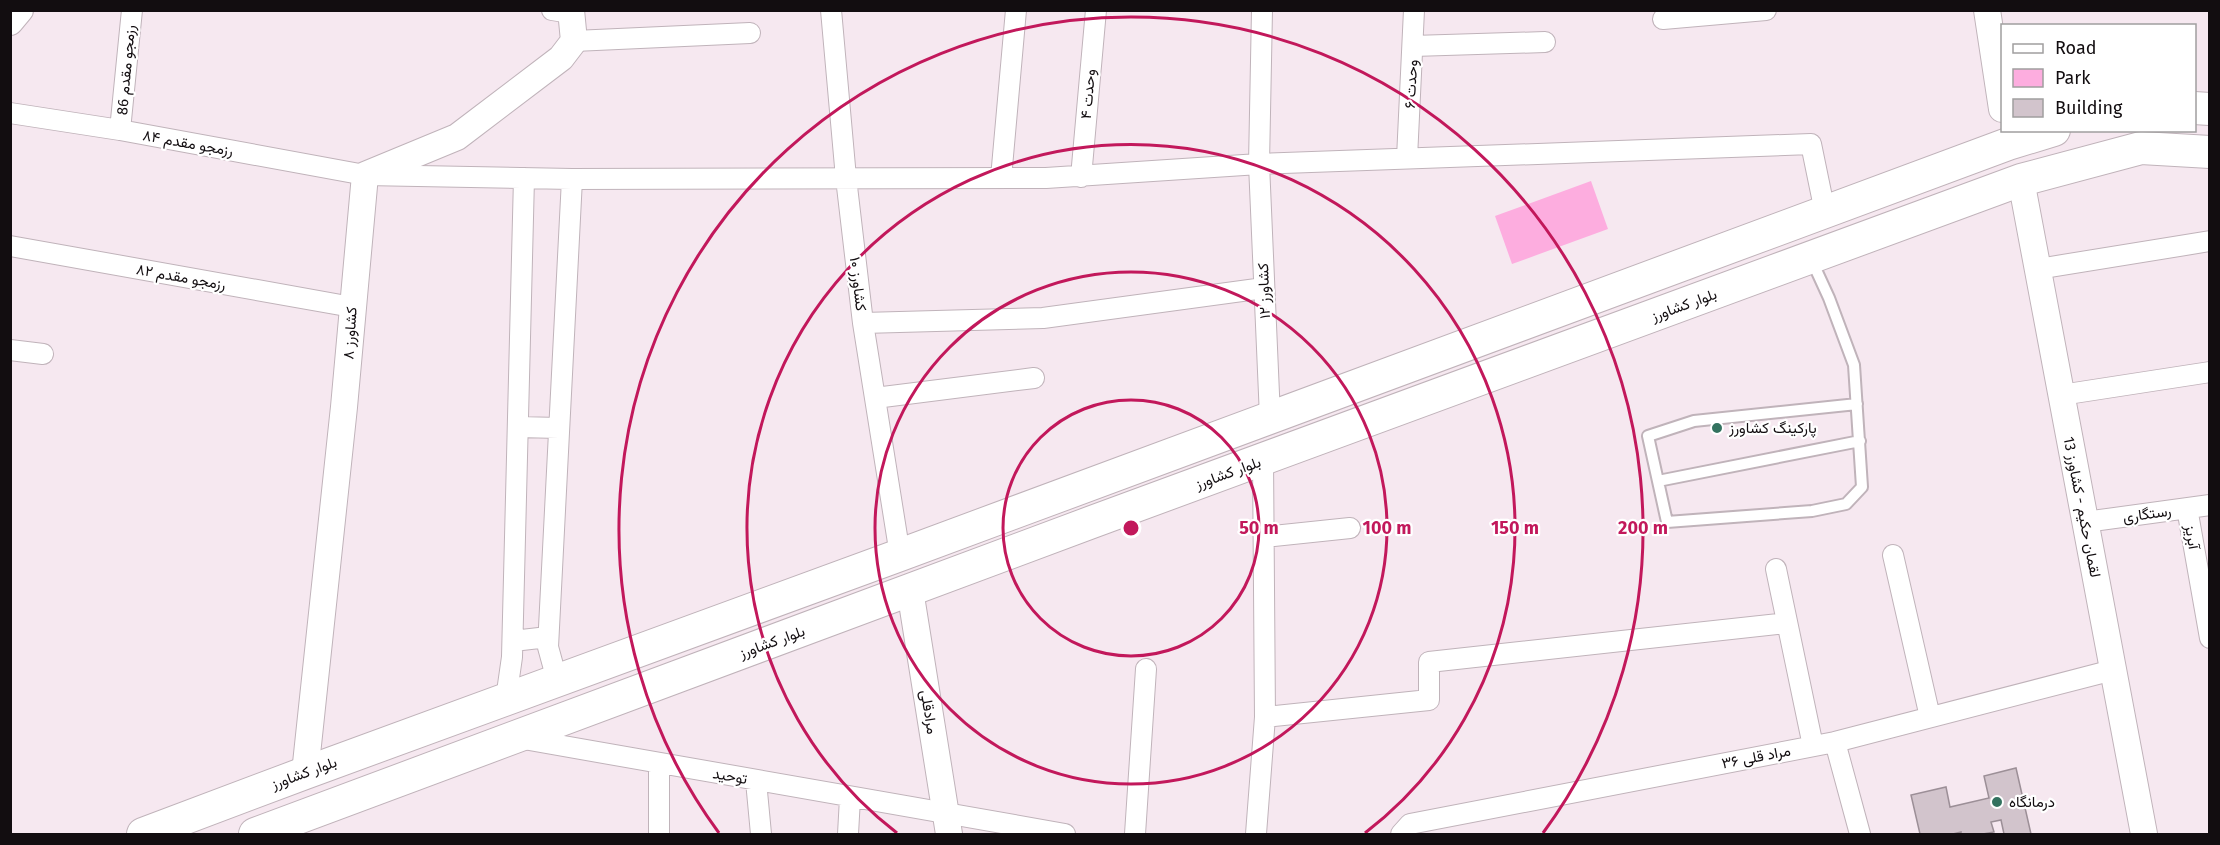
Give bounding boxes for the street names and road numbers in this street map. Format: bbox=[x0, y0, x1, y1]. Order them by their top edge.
street label: رزمجو مقدم 86 bbox=[113, 24, 140, 116]
street label: وحدت ۶ bbox=[1401, 59, 1421, 109]
street label: وحدت ۴ bbox=[1077, 68, 1099, 120]
street label: رزمجو مقدم ۸۴ bbox=[141, 126, 235, 161]
street label: کشاورز ۱۰ bbox=[846, 256, 870, 313]
street label: رزمجو مقدم ۸۲ bbox=[135, 260, 227, 295]
street label: کشاورز ۱۲ bbox=[1254, 262, 1274, 319]
street label: بلوار کشاورز bbox=[1648, 285, 1719, 325]
street label: کشاورز ۸ bbox=[339, 306, 361, 360]
street label: لقمان حکیم - کشاورز 13 bbox=[2059, 435, 2104, 579]
street label: بلوار کشاورز bbox=[1192, 453, 1263, 493]
street label: رستگاری bbox=[2122, 502, 2173, 527]
street label: آبریز bbox=[2181, 522, 2203, 552]
street label: بلوار کشاورز bbox=[736, 622, 807, 662]
street label: مرادقلی bbox=[916, 688, 941, 736]
street label: مراد قلی ۳۶ bbox=[1720, 741, 1792, 773]
street label: بلوار کشاورز bbox=[268, 753, 339, 793]
street label: توحید bbox=[711, 764, 749, 788]

